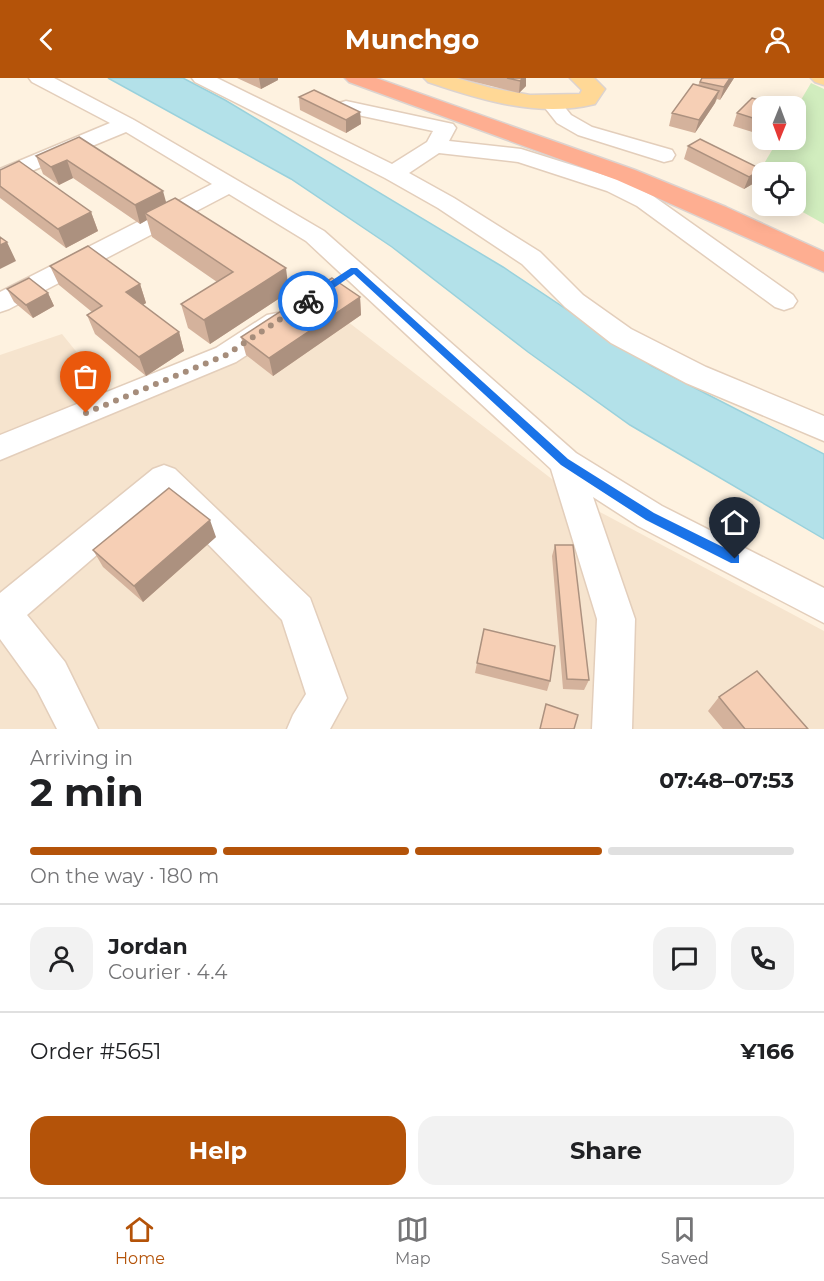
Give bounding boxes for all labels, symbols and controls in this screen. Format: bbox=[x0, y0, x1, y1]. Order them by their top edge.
icon: back bbox=[30, 23, 63, 56]
text: Munchgo bbox=[345, 23, 479, 56]
icon: person bbox=[761, 23, 794, 56]
north arrow bbox=[752, 96, 806, 150]
map controls bbox=[752, 96, 806, 216]
button: locate bbox=[752, 162, 806, 216]
courier bbox=[278, 271, 338, 331]
icon: bike bbox=[292, 285, 325, 318]
pin bbox=[60, 351, 111, 413]
icon: bag bbox=[69, 360, 102, 393]
pin bbox=[709, 497, 760, 559]
icon: home bbox=[718, 506, 751, 539]
text: Arriving in bbox=[30, 746, 133, 770]
text: 07:48–07:53 bbox=[659, 767, 794, 794]
text: 2 min bbox=[30, 768, 144, 816]
text: On the way · 180 m bbox=[30, 864, 219, 888]
button: person bbox=[30, 927, 93, 990]
button: chat bbox=[653, 927, 716, 990]
button: phone bbox=[731, 927, 794, 990]
text: Jordan bbox=[108, 933, 188, 960]
text: Courier · 4.4 bbox=[108, 960, 227, 984]
text: Order #5651 bbox=[30, 1038, 161, 1065]
text: ¥166 bbox=[740, 1038, 794, 1065]
button: Help bbox=[30, 1116, 406, 1185]
button: Share bbox=[418, 1116, 794, 1185]
tab: Home bbox=[115, 1213, 165, 1268]
tab: Map bbox=[395, 1213, 431, 1268]
tab: Saved bbox=[661, 1213, 709, 1268]

